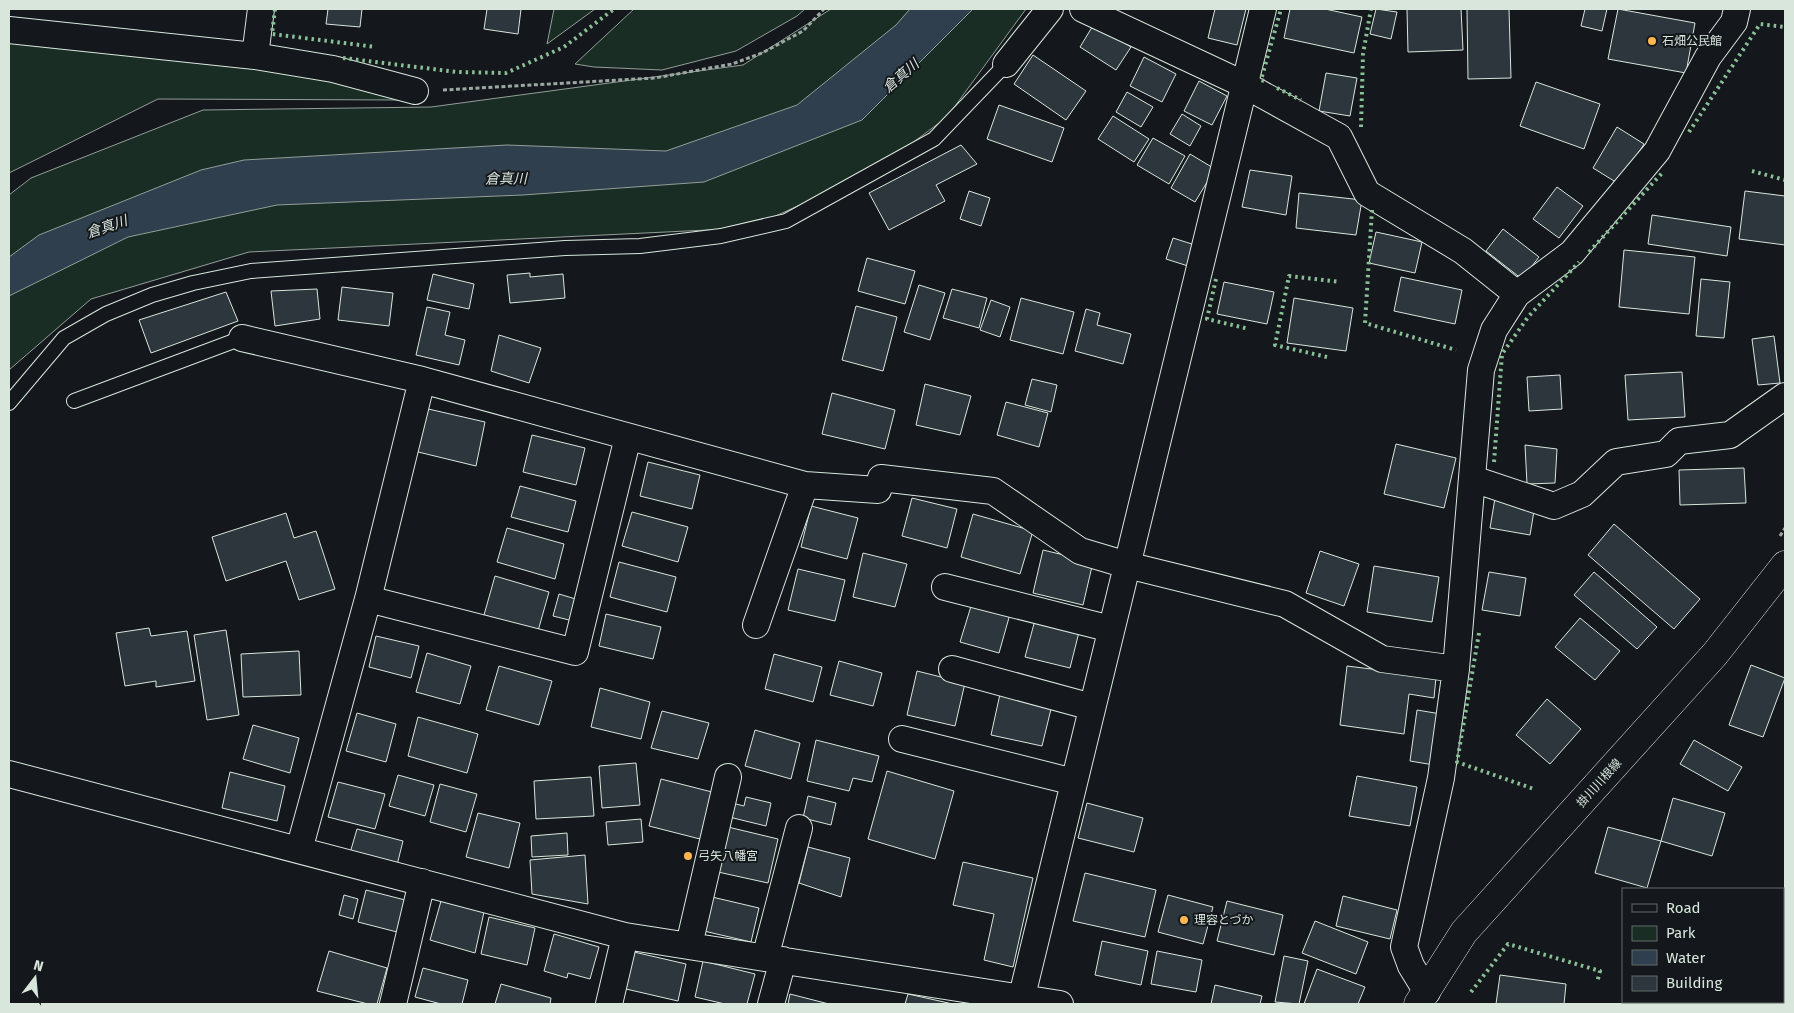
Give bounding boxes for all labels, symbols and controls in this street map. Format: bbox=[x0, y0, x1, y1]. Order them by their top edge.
place label: 石畑公民館 bbox=[1662, 34, 1722, 48]
marker: 石畑公民館 bbox=[1646, 35, 1658, 47]
water label: 倉真川 bbox=[880, 54, 924, 96]
water label: 倉真川 bbox=[485, 170, 529, 188]
water label: 倉真川 bbox=[84, 211, 132, 242]
street label: 掛川川根線 bbox=[1574, 756, 1624, 810]
place label: 弓矢八幡宮 bbox=[698, 849, 758, 863]
marker: 弓矢八幡宮 bbox=[682, 850, 694, 862]
legend bbox=[1622, 888, 1784, 1003]
text: Road bbox=[1666, 899, 1701, 917]
place label: 理容とづか bbox=[1194, 913, 1254, 927]
marker: 理容とづか bbox=[1178, 914, 1190, 926]
text: Park bbox=[1666, 924, 1696, 942]
text: Water bbox=[1666, 949, 1705, 967]
north arrow bbox=[10, 953, 60, 1003]
text: N bbox=[32, 957, 45, 975]
text: Building bbox=[1666, 974, 1722, 992]

